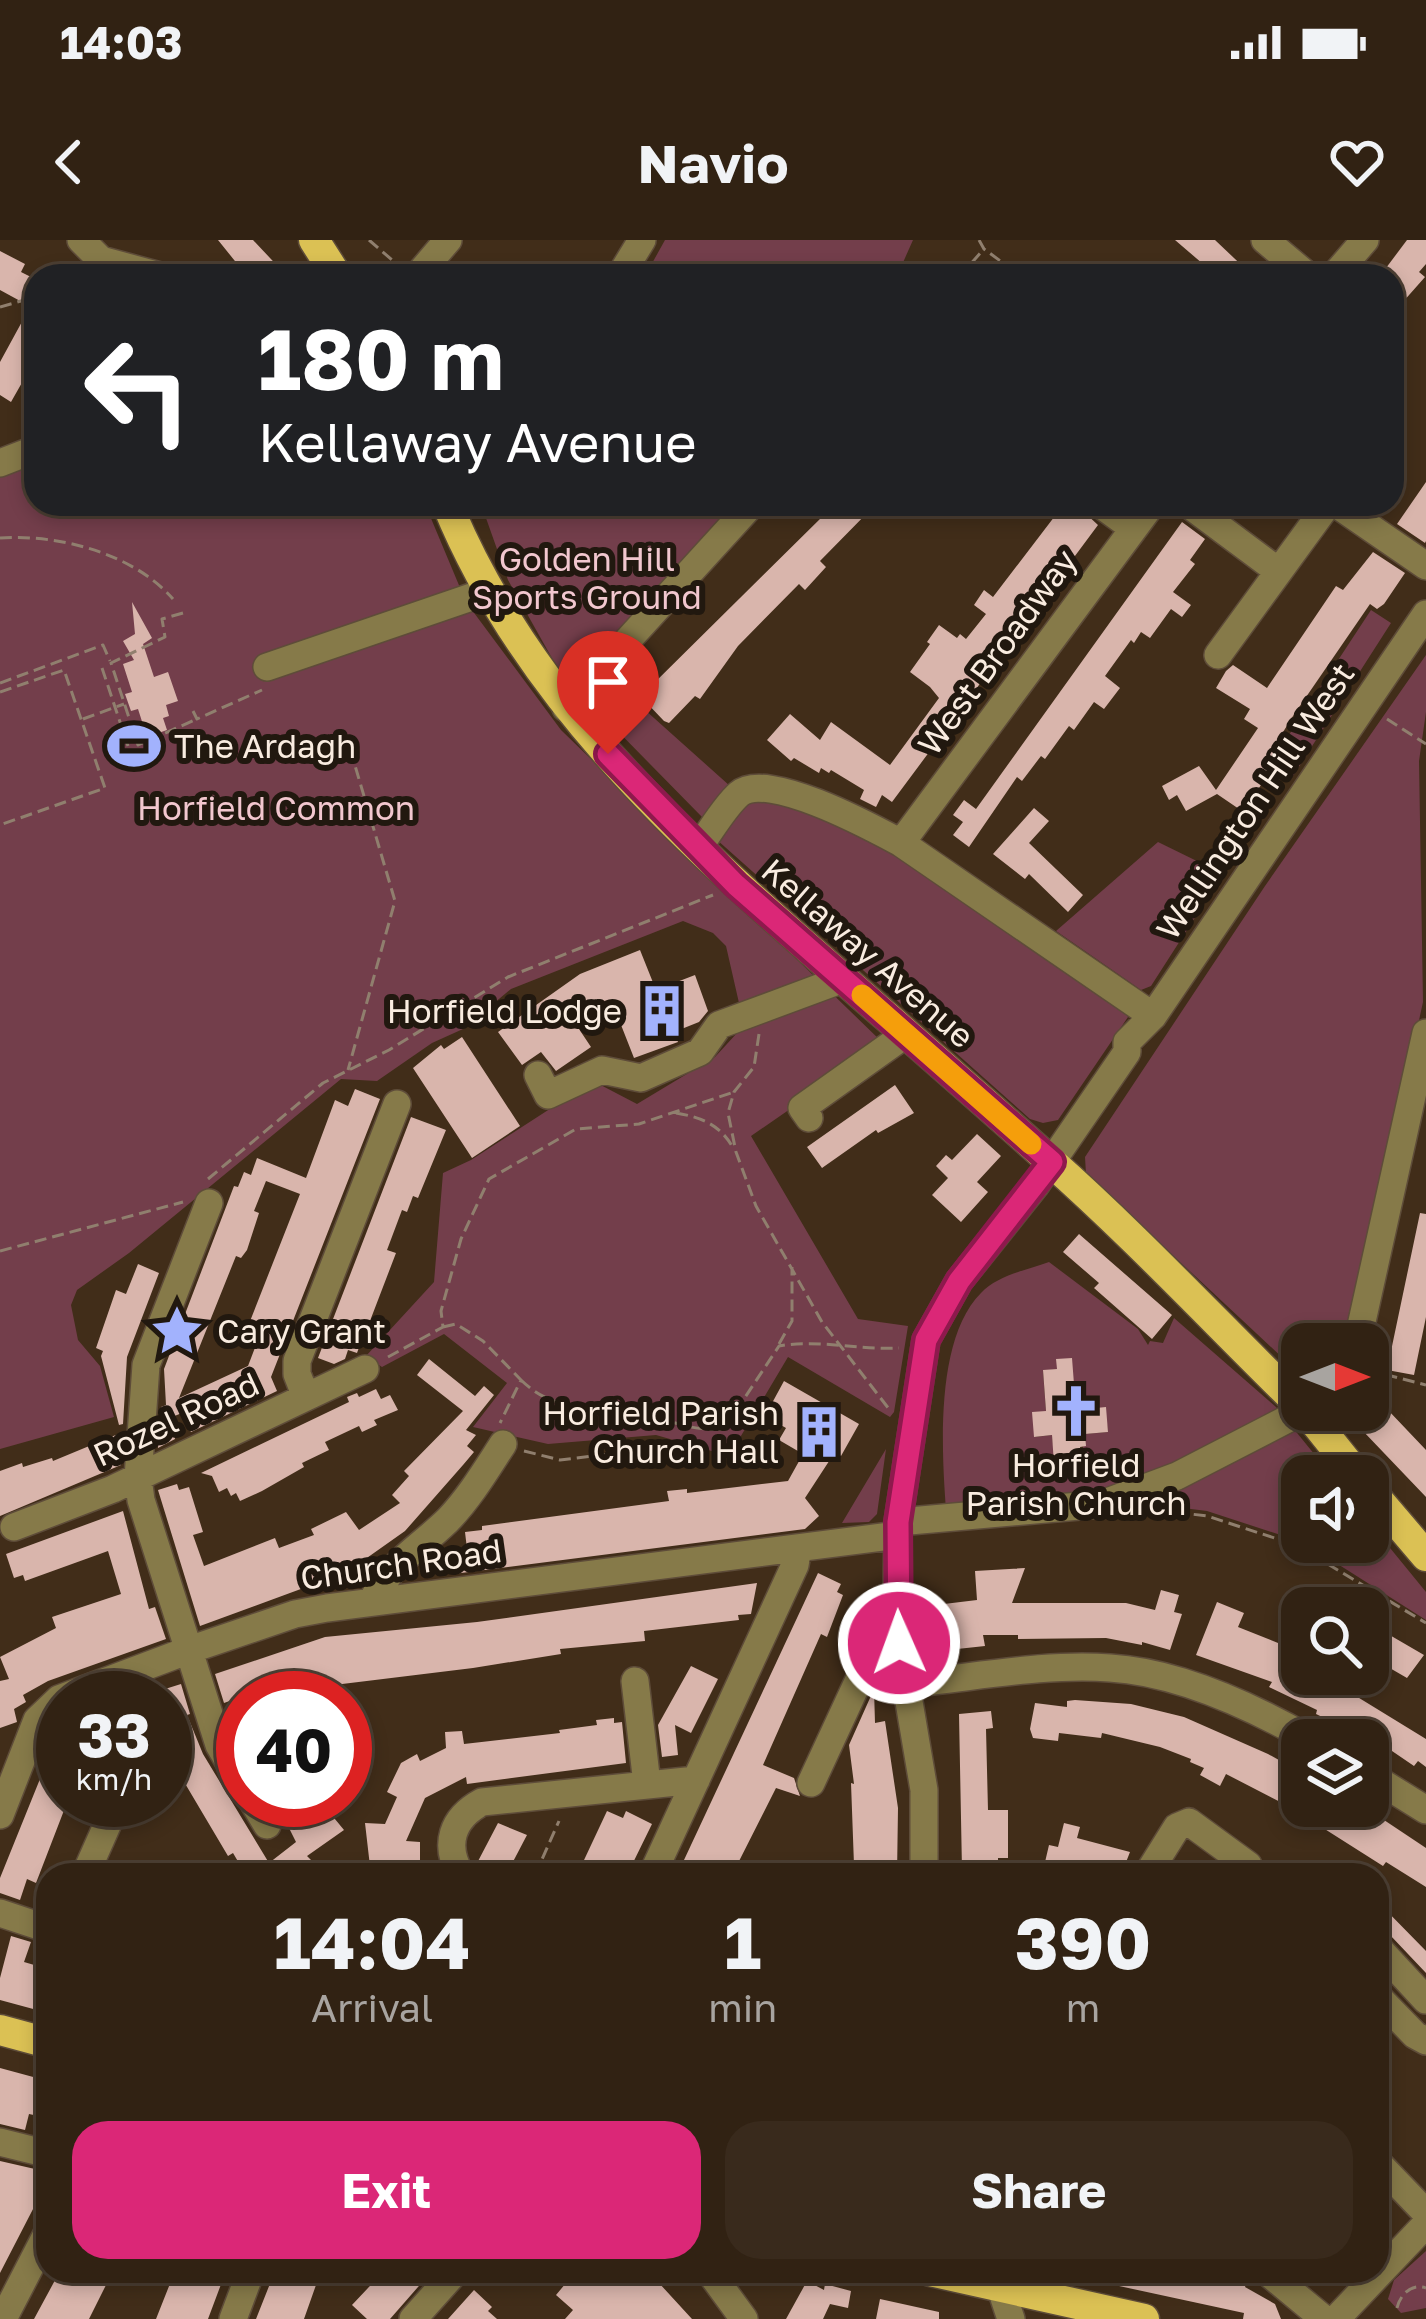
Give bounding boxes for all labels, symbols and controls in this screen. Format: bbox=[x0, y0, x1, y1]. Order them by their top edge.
text: 14:03 bbox=[60, 15, 182, 69]
icon: back bbox=[36, 129, 102, 195]
icon: heart bbox=[1324, 129, 1390, 195]
text: Navio bbox=[637, 130, 789, 195]
text: 180 m bbox=[258, 308, 504, 408]
icon: left bbox=[60, 312, 216, 468]
text: Kellaway Avenue bbox=[258, 409, 696, 474]
park label: Golden Hill Sports Ground bbox=[472, 539, 702, 616]
street label: West Broadway bbox=[909, 541, 1084, 762]
pin bbox=[557, 631, 659, 754]
icon: arrive bbox=[575, 649, 641, 715]
street label: Wellington Hill West bbox=[1148, 655, 1362, 946]
sports icon: The Ardagh bbox=[105, 717, 163, 775]
place label: The Ardagh bbox=[174, 726, 356, 765]
park label: Horfield Common bbox=[137, 788, 415, 827]
street label: Kellaway Avenue bbox=[754, 850, 982, 1055]
building icon: Horfield Lodge bbox=[633, 982, 691, 1040]
place label: Horfield Lodge bbox=[387, 991, 622, 1030]
place icon: Cary Grant bbox=[148, 1302, 206, 1360]
place label: Cary Grant bbox=[217, 1311, 386, 1350]
north arrow bbox=[1281, 1323, 1389, 1431]
map controls bbox=[1281, 1323, 1389, 1827]
street label: Rozel Road bbox=[87, 1363, 264, 1474]
church icon: Horfield Parish Church bbox=[1047, 1382, 1105, 1440]
place label: Horfield Parish Church Hall bbox=[542, 1393, 779, 1470]
building icon: Horfield Parish Church Hall bbox=[790, 1403, 848, 1461]
place label: Horfield Parish Church bbox=[965, 1445, 1187, 1522]
button: sound bbox=[1281, 1455, 1389, 1563]
street label: Church Road bbox=[298, 1530, 504, 1597]
position arrow bbox=[836, 1580, 962, 1706]
button: search bbox=[1281, 1587, 1389, 1695]
speed limit sign: 40 bbox=[216, 1671, 372, 1827]
text: 33 bbox=[77, 1698, 151, 1770]
button: layers bbox=[1281, 1719, 1389, 1827]
text: km/h bbox=[76, 1761, 152, 1797]
text: 14:04 bbox=[274, 1898, 471, 1985]
text: 1 bbox=[724, 1898, 761, 1985]
text: 390 bbox=[1015, 1898, 1151, 1985]
text: Arrival bbox=[311, 1984, 433, 2031]
text: min bbox=[708, 1984, 777, 2031]
text: m bbox=[1066, 1984, 1100, 2031]
button: Exit bbox=[72, 2121, 701, 2259]
button: Share bbox=[725, 2121, 1353, 2259]

